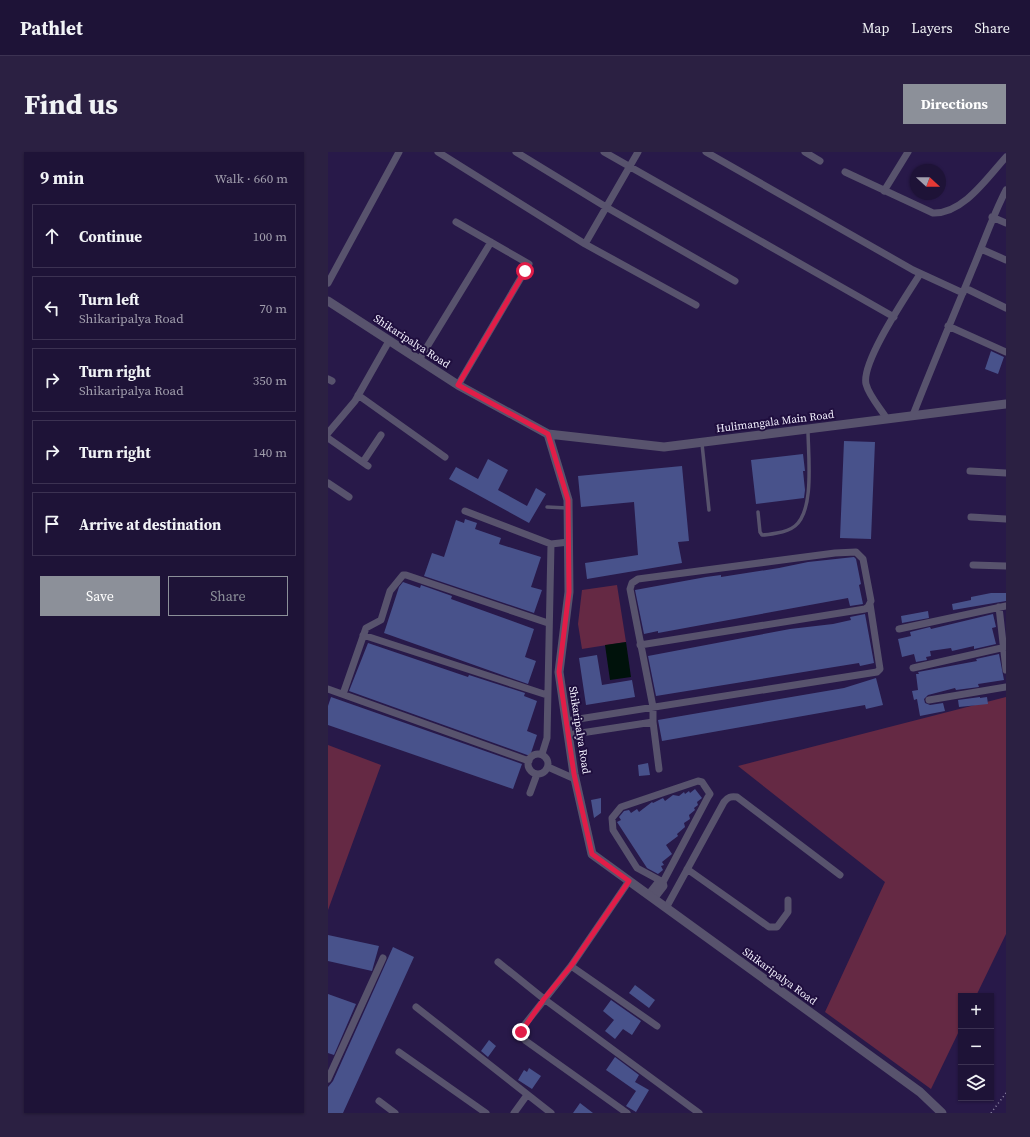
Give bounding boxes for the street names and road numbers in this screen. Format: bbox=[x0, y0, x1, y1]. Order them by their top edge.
street label: Shikaripalya Road bbox=[371, 311, 454, 372]
street label: Hulimangala Main Road bbox=[715, 407, 836, 436]
street label: Shikaripalya Road bbox=[565, 685, 594, 776]
street label: Shikaripalya Road bbox=[739, 944, 821, 1009]

